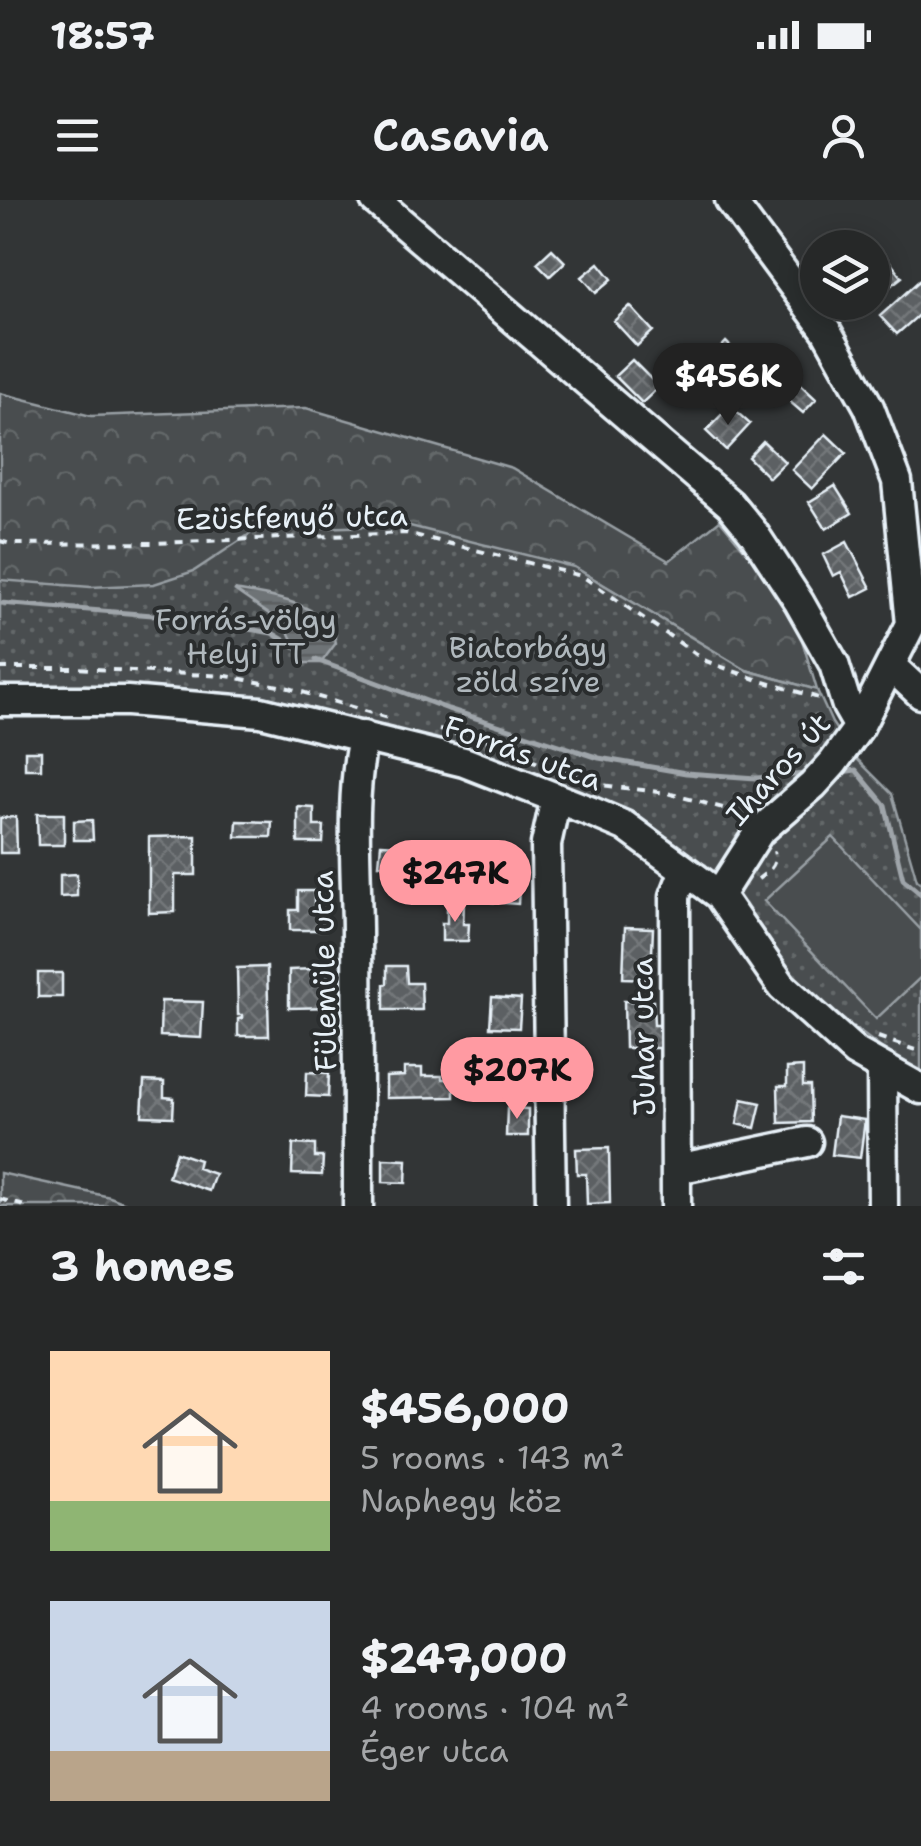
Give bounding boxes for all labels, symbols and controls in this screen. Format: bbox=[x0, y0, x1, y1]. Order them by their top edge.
text: 18:57 bbox=[50, 10, 155, 61]
text: Casavia bbox=[372, 105, 549, 165]
icon: menu bbox=[50, 108, 105, 163]
icon: person bbox=[816, 108, 871, 163]
map controls bbox=[800, 230, 890, 320]
button: layers bbox=[800, 230, 890, 320]
pin: $456K bbox=[658, 343, 798, 428]
text: $456K bbox=[674, 354, 782, 397]
street label: Ezüstfenyő utca bbox=[176, 494, 409, 540]
park label: Forrás-völgy Helyi TT bbox=[155, 599, 337, 674]
park label: Biatorbágy zöld szíve bbox=[449, 627, 607, 702]
street label: Iharos út bbox=[716, 704, 840, 834]
street label: Forrás utca bbox=[438, 705, 608, 801]
pin: $247K bbox=[385, 840, 525, 925]
text: $247K bbox=[401, 851, 509, 894]
street label: Fülemüle utca bbox=[302, 870, 346, 1072]
street label: Juhar utca bbox=[621, 957, 665, 1117]
pin: $207K bbox=[447, 1037, 587, 1122]
text: $207K bbox=[463, 1048, 571, 1091]
text: 3 homes bbox=[50, 1238, 235, 1294]
icon: filters bbox=[816, 1239, 871, 1294]
text: $456,000 bbox=[360, 1380, 570, 1436]
icon: home bbox=[130, 1391, 250, 1511]
text: 5 rooms · 143 m² bbox=[360, 1436, 625, 1479]
text: Naphegy köz bbox=[360, 1479, 563, 1522]
text: $247,000 bbox=[360, 1630, 568, 1686]
icon: home bbox=[130, 1641, 250, 1761]
text: 4 rooms · 104 m² bbox=[360, 1686, 629, 1729]
text: Éger utca bbox=[360, 1729, 509, 1772]

